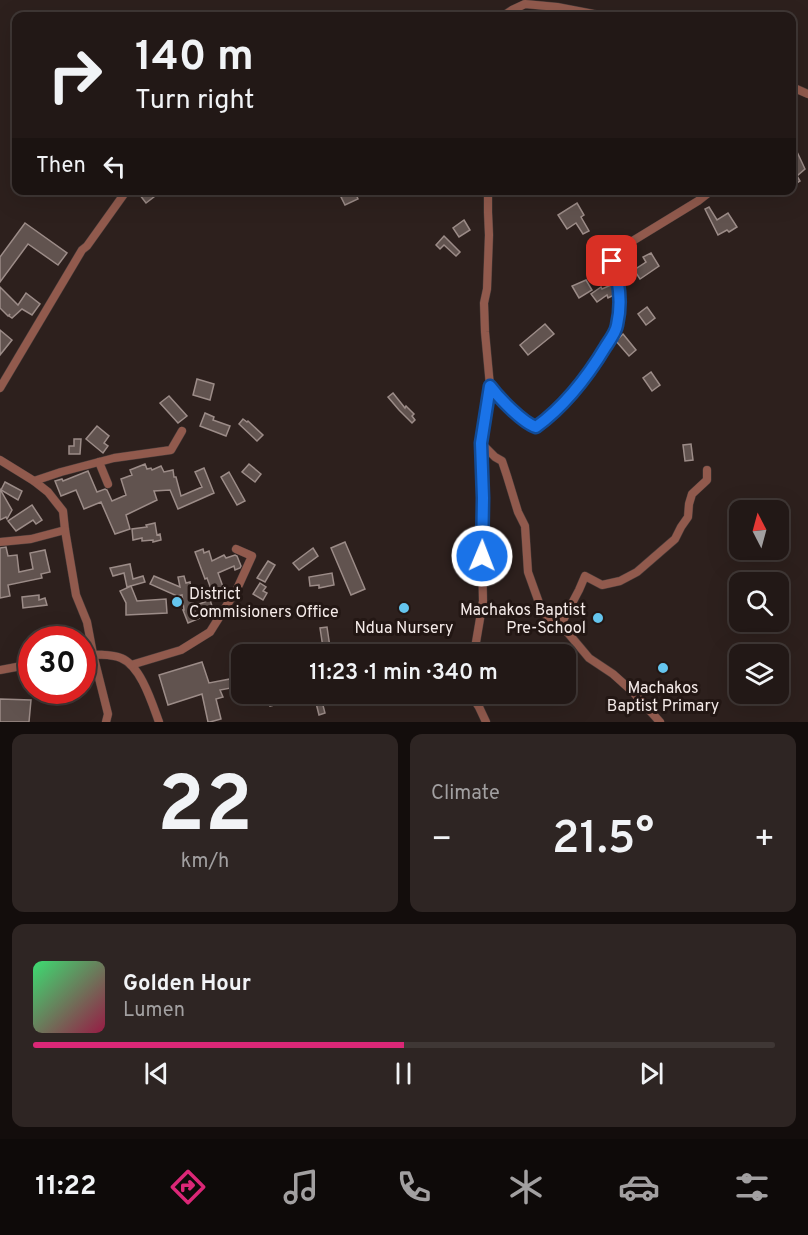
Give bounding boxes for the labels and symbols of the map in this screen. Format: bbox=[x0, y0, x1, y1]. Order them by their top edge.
pin bbox=[586, 235, 637, 286]
north arrow bbox=[729, 500, 789, 560]
position arrow bbox=[450, 524, 514, 588]
place label: District Commisioners Office bbox=[189, 585, 339, 623]
marker: District Commisioners Office bbox=[170, 595, 184, 609]
marker: Ndua Nursery bbox=[397, 601, 411, 615]
place label: Machakos Baptist Pre-School bbox=[460, 601, 586, 639]
marker: Machakos Baptist Pre-School bbox=[591, 611, 605, 625]
place label: Ndua Nursery bbox=[354, 619, 454, 639]
speed limit sign: 30 bbox=[18, 626, 96, 704]
marker: Machakos Baptist Primary bbox=[656, 661, 670, 675]
place label: Machakos Baptist Primary bbox=[607, 679, 719, 717]

